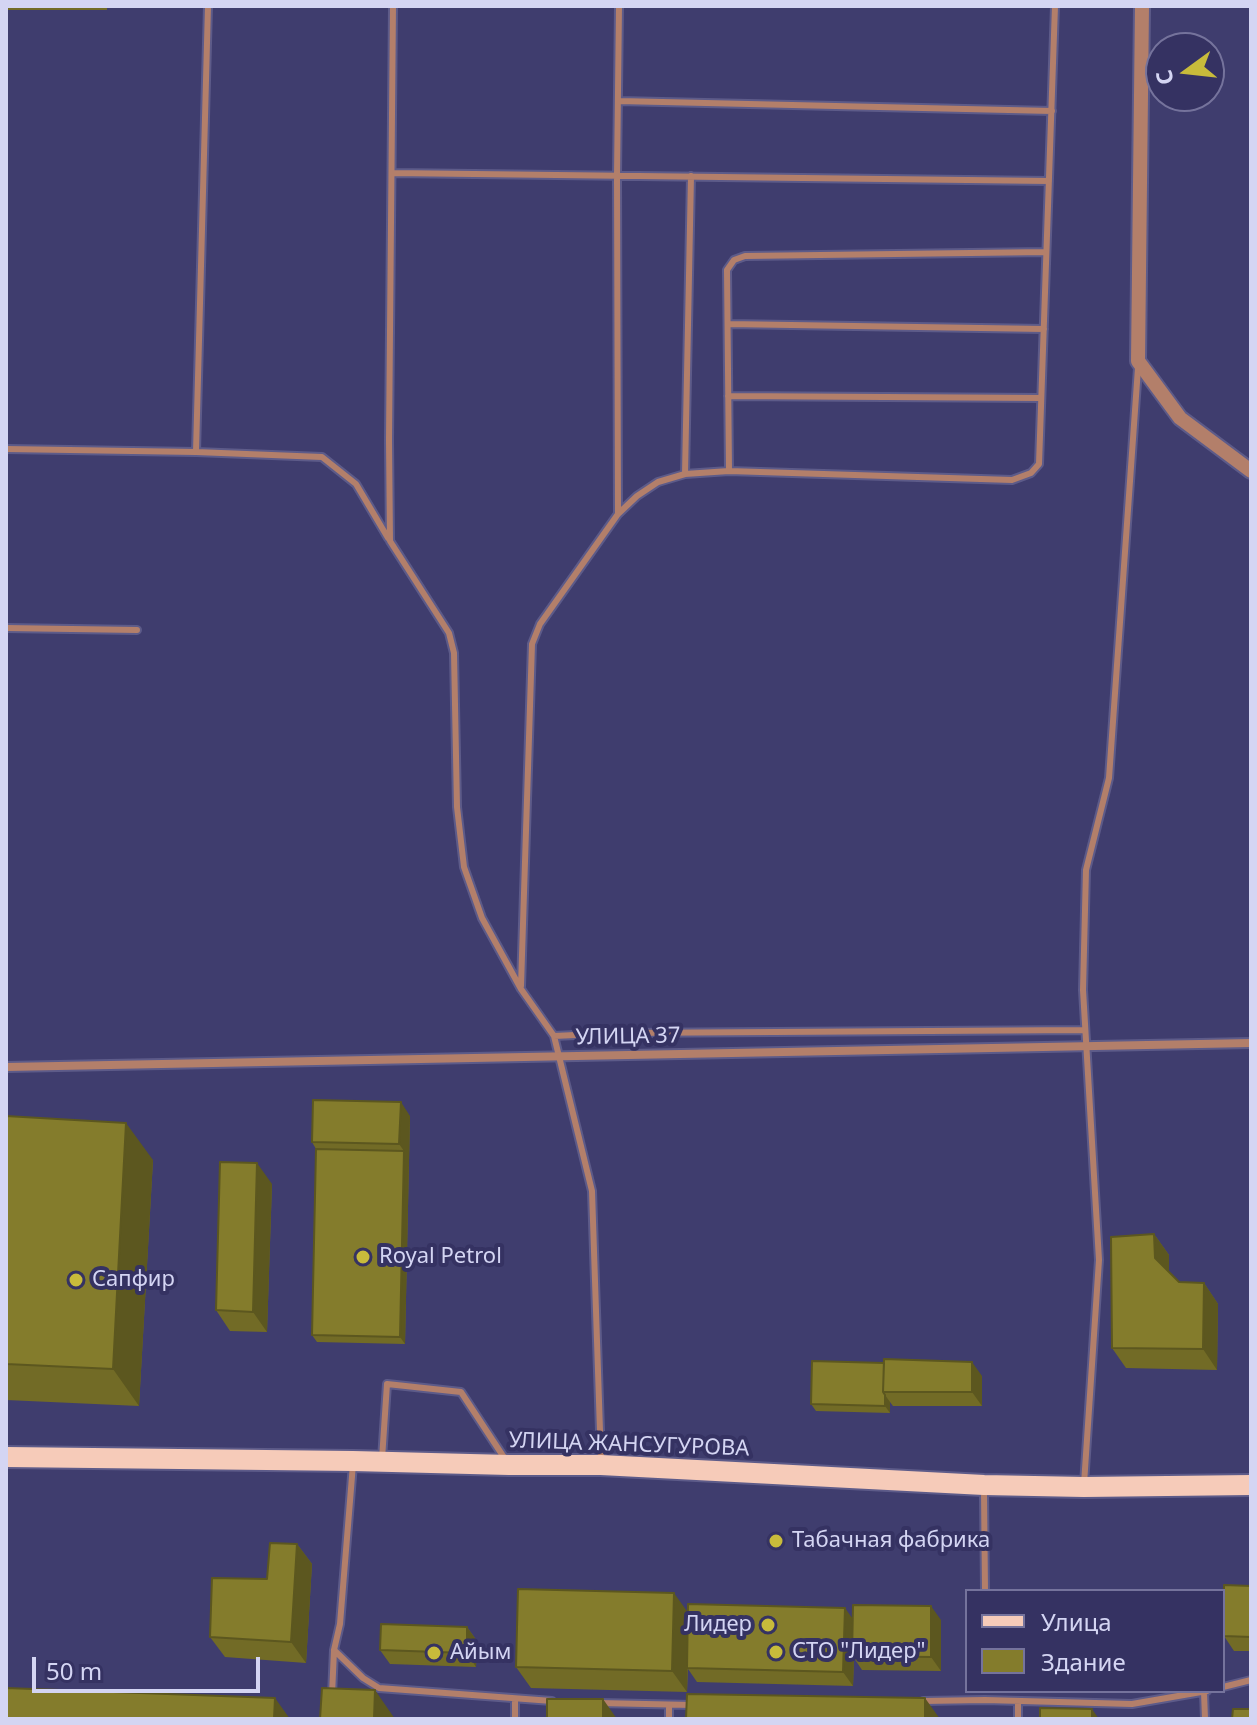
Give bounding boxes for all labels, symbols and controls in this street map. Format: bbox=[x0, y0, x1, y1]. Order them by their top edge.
north arrow bbox=[1145, 32, 1225, 112]
text: С bbox=[1147, 67, 1180, 88]
street label: УЛИЦА 37 bbox=[575, 1023, 681, 1051]
place label: Royal Petrol bbox=[379, 1244, 502, 1270]
marker: Royal Petrol bbox=[354, 1248, 372, 1266]
place label: Сапфир bbox=[92, 1267, 175, 1293]
marker: Сапфир bbox=[67, 1271, 85, 1289]
street label: УЛИЦА ЖАНСУГУРОВА bbox=[508, 1428, 750, 1462]
place label: Табачная фабрика bbox=[792, 1528, 990, 1554]
marker: Табачная фабрика bbox=[767, 1532, 785, 1550]
legend bbox=[965, 1589, 1225, 1693]
text: Улица bbox=[1041, 1605, 1112, 1638]
place label: Лидер bbox=[684, 1612, 752, 1638]
marker: Лидер bbox=[759, 1616, 777, 1634]
place label: СТО "Лидер" bbox=[792, 1639, 925, 1665]
place label: Айым bbox=[450, 1640, 511, 1666]
scale bar bbox=[36, 1641, 264, 1691]
marker: СТО "Лидер" bbox=[767, 1643, 785, 1661]
marker: Айым bbox=[425, 1644, 443, 1662]
text: Здание bbox=[1041, 1645, 1126, 1678]
text: 50 m bbox=[46, 1654, 102, 1687]

